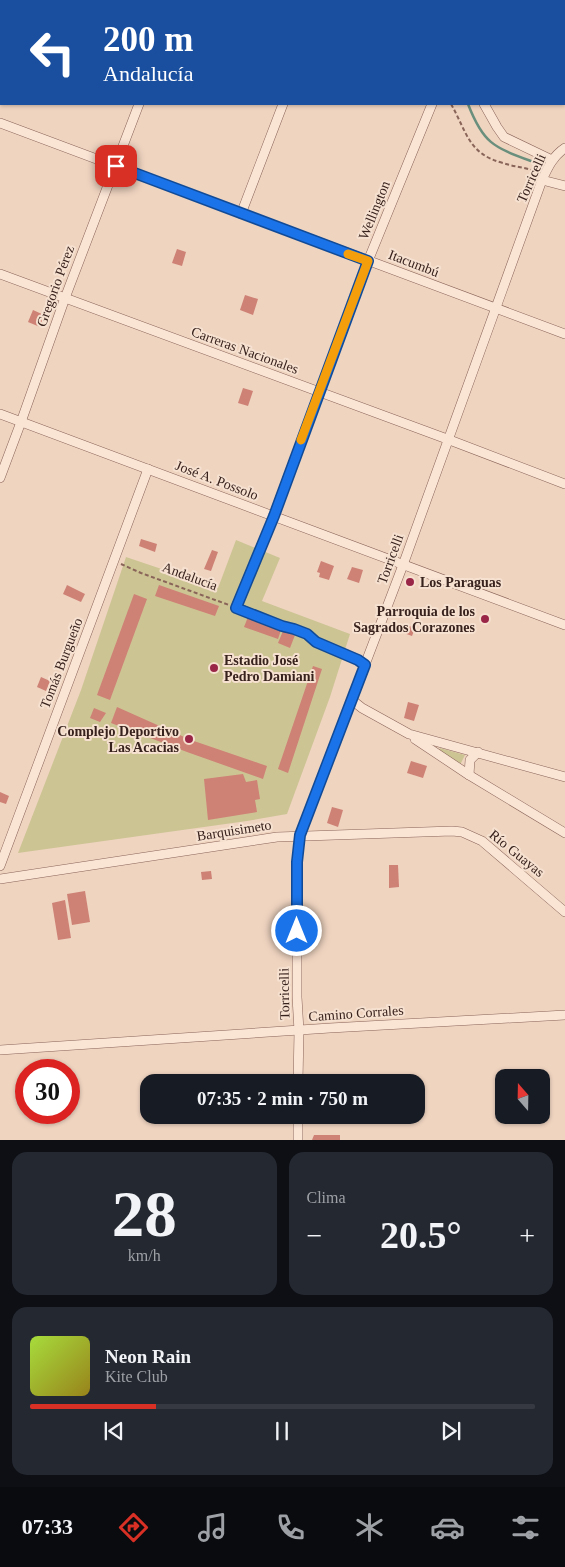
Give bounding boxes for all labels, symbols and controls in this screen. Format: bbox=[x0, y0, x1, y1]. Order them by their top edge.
icon: left bbox=[20, 20, 85, 85]
text: 200 m bbox=[103, 20, 193, 59]
text: Andalucía bbox=[103, 61, 193, 86]
pin bbox=[95, 145, 137, 187]
street label: Torricelli bbox=[514, 151, 549, 205]
icon: arrive bbox=[102, 152, 130, 180]
street label: Wellington bbox=[356, 179, 393, 242]
street label: Gregorio Pérez bbox=[34, 244, 77, 329]
street label: Itacumbú bbox=[386, 247, 441, 280]
street label: Carreras Nacionales bbox=[189, 324, 301, 377]
street label: José A. Possolo bbox=[173, 458, 260, 503]
street label: Torricelli bbox=[375, 532, 406, 586]
street label: Andalucía bbox=[160, 560, 220, 594]
place label: Los Paraguas bbox=[420, 575, 502, 590]
marker: Los Paraguas bbox=[404, 576, 416, 588]
place label: Parroquia de los Sagrados Corazones bbox=[353, 604, 476, 635]
marker: Parroquia de los Sagrados Corazones bbox=[479, 613, 491, 625]
street label: Tomás Burgueño bbox=[37, 616, 86, 710]
place label: Estadio José Pedro Damiani bbox=[224, 653, 314, 684]
marker: Estadio José Pedro Damiani bbox=[208, 662, 220, 674]
place label: Complejo Deportivo Las Acacias bbox=[57, 724, 180, 755]
marker: Complejo Deportivo Las Acacias bbox=[183, 733, 195, 745]
street label: Barquisimeto bbox=[196, 817, 273, 844]
street label: Río Guayas bbox=[486, 827, 547, 880]
position arrow bbox=[270, 904, 322, 956]
street label: Torricelli bbox=[277, 968, 292, 1020]
street label: Camino Corrales bbox=[308, 1003, 404, 1024]
speed limit sign: 30 bbox=[15, 1059, 80, 1124]
north arrow bbox=[495, 1069, 550, 1124]
map controls bbox=[495, 1069, 550, 1124]
text: 07:35 · 2 min · 750 m bbox=[197, 1088, 368, 1109]
text: 28 bbox=[112, 1178, 177, 1250]
text: Clima bbox=[307, 1189, 346, 1206]
text: 20.5° bbox=[380, 1214, 462, 1256]
text: − bbox=[307, 1220, 322, 1251]
text: + bbox=[519, 1220, 535, 1251]
text: km/h bbox=[128, 1247, 161, 1264]
text: Neon Rain bbox=[105, 1346, 191, 1367]
text: Kite Club bbox=[105, 1368, 168, 1385]
icon: previous bbox=[100, 1417, 128, 1445]
icon: pause bbox=[268, 1417, 296, 1445]
icon: next bbox=[437, 1417, 465, 1445]
icon: directions bbox=[116, 1510, 151, 1545]
icon: music bbox=[195, 1510, 230, 1545]
icon: phone bbox=[273, 1510, 308, 1545]
icon: climate bbox=[352, 1510, 387, 1545]
icon: car bbox=[430, 1510, 465, 1545]
icon: filters bbox=[508, 1510, 543, 1545]
text: 07:33 bbox=[22, 1514, 73, 1539]

